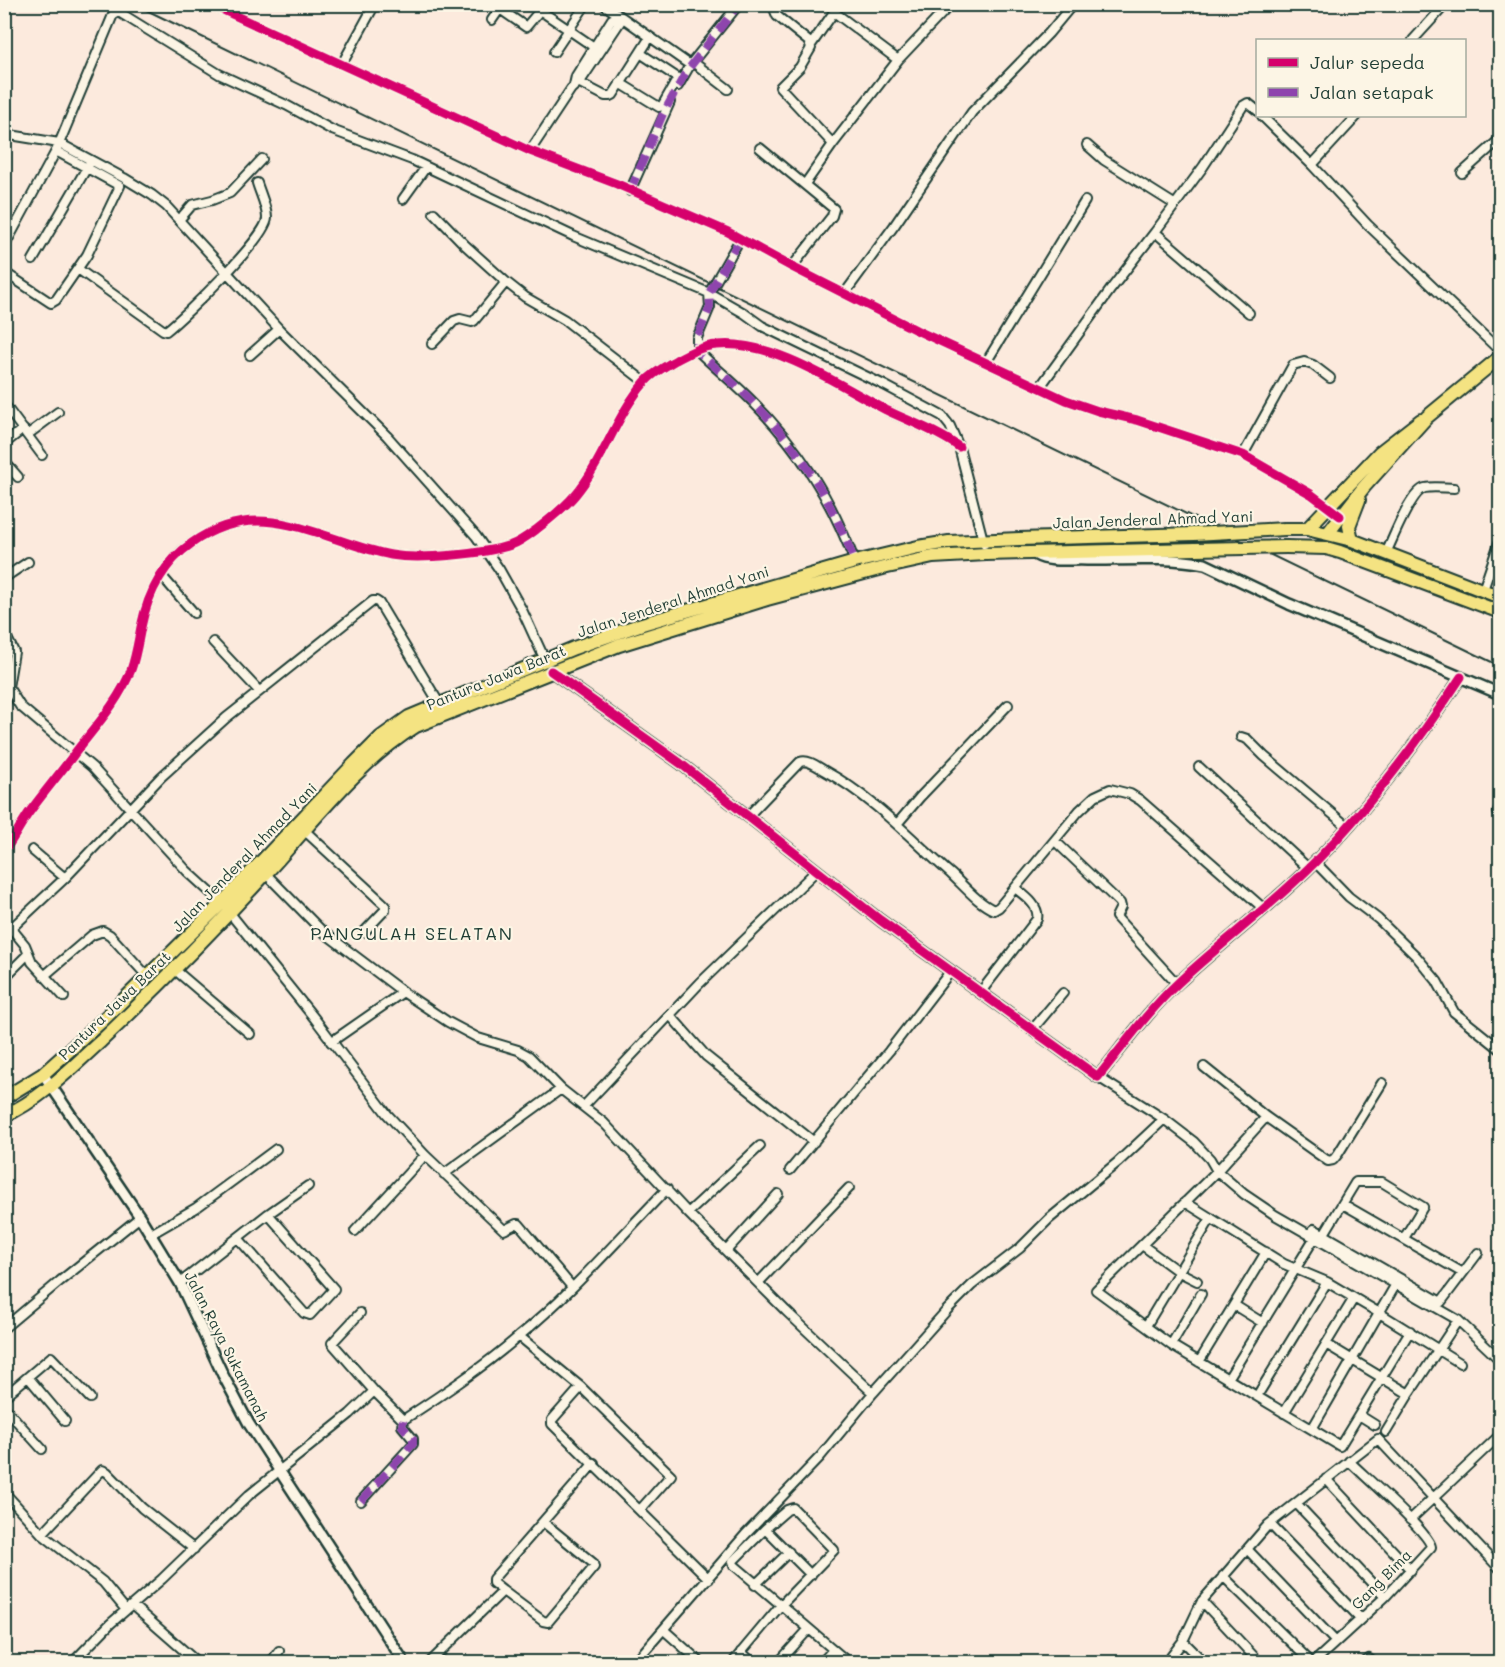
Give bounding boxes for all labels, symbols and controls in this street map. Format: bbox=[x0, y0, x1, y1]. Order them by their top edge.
legend bbox=[1256, 39, 1466, 117]
text: Jalur sepeda bbox=[1310, 50, 1425, 74]
text: Jalan setapak bbox=[1310, 80, 1433, 104]
street label: Jalan Jenderal Ahmad Yani bbox=[1053, 506, 1253, 532]
street label: Jalan Jenderal Ahmad Yani bbox=[575, 561, 771, 641]
street label: Pantura Jawa Barat bbox=[423, 640, 569, 714]
street label: Jalan Jenderal Ahmad Yani bbox=[167, 778, 321, 936]
district label: PANGULAH SELATAN bbox=[310, 921, 514, 945]
street label: Pantura Jawa Barat bbox=[54, 946, 174, 1064]
street label: Jalan Raya Sukamanah bbox=[180, 1267, 274, 1425]
street label: Gang Bima bbox=[1347, 1545, 1415, 1613]

